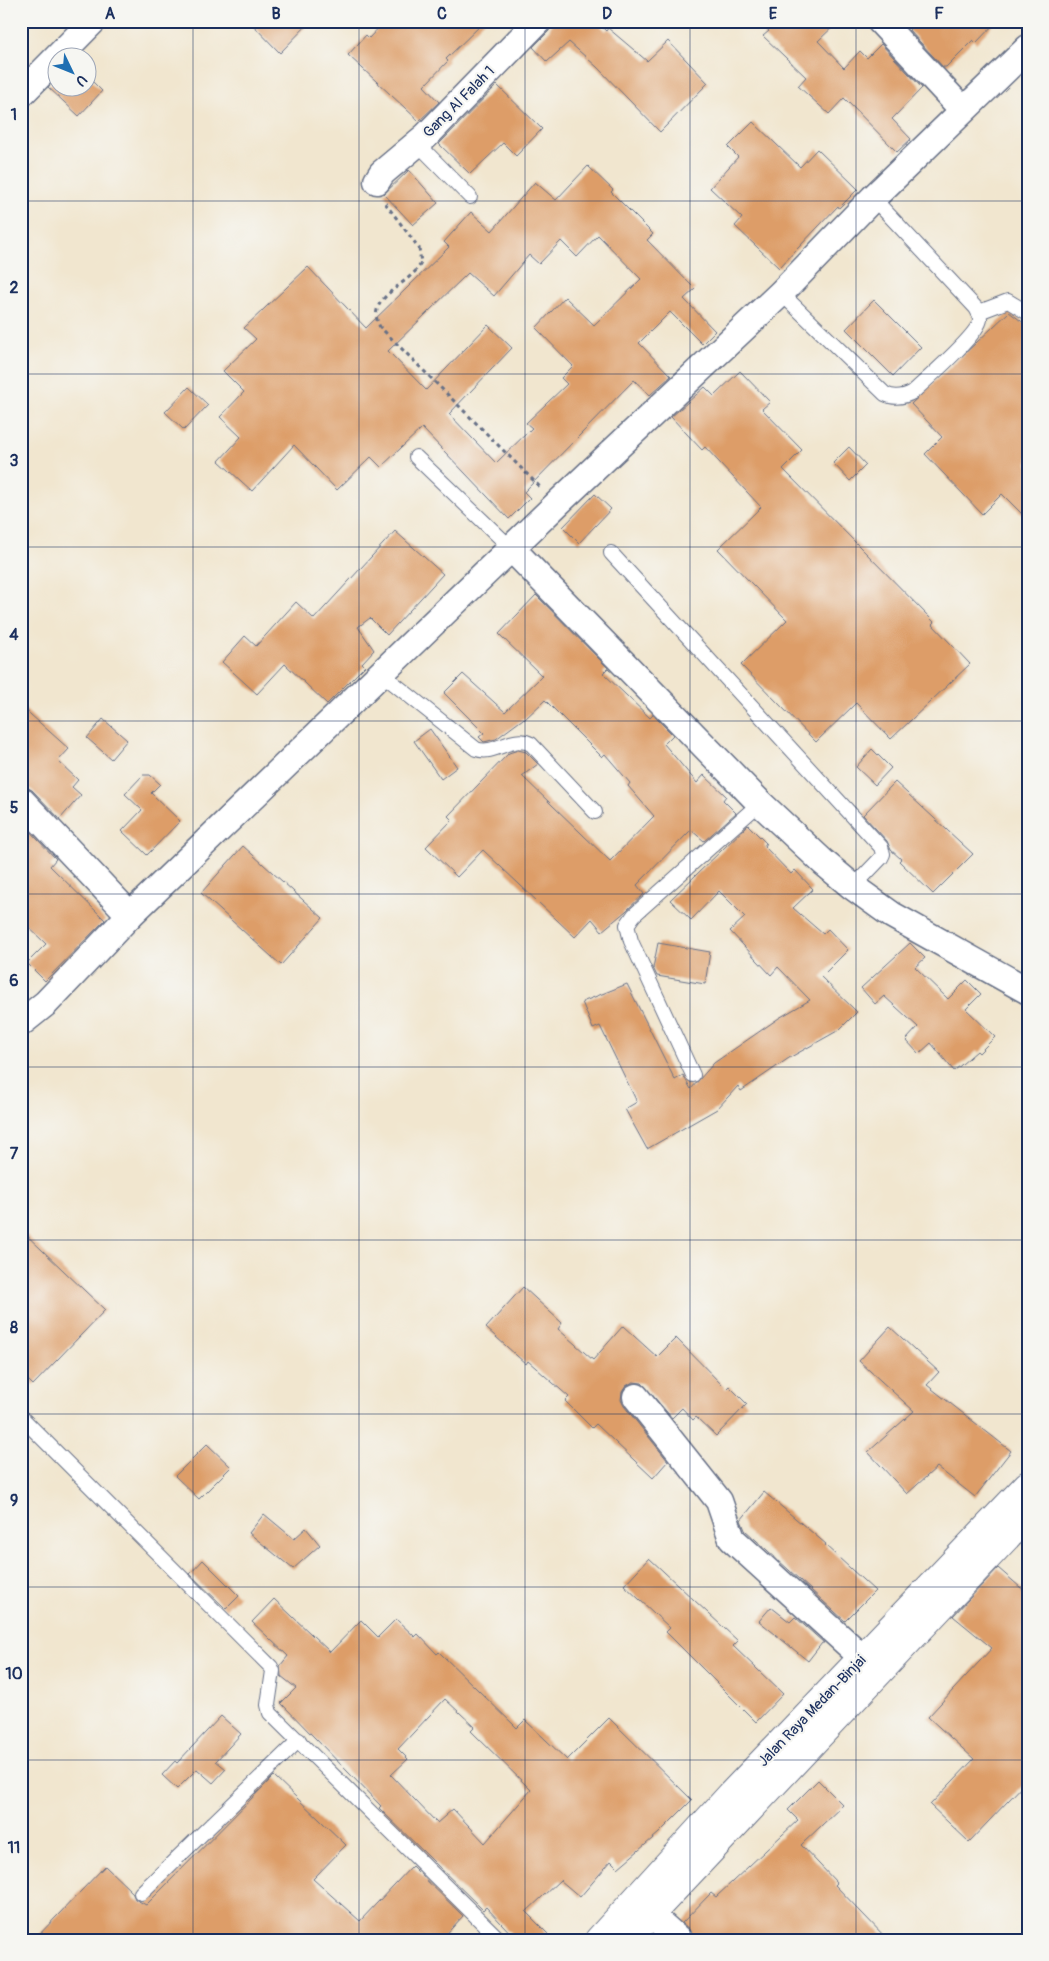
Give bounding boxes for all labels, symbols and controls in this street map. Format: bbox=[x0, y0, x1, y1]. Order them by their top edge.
text: A bbox=[105, 4, 116, 24]
text: B bbox=[271, 4, 281, 24]
text: C bbox=[437, 4, 447, 24]
text: D bbox=[602, 4, 612, 24]
text: E bbox=[769, 4, 778, 24]
text: F bbox=[934, 4, 944, 24]
north arrow bbox=[48, 48, 98, 98]
street label: Gang Al Falah 1 bbox=[419, 62, 499, 142]
text: U bbox=[72, 71, 91, 90]
text: 1 bbox=[11, 105, 17, 125]
text: 2 bbox=[10, 278, 19, 298]
text: 3 bbox=[10, 451, 19, 471]
text: 4 bbox=[9, 625, 19, 645]
text: 5 bbox=[10, 798, 19, 818]
text: 6 bbox=[9, 971, 19, 991]
text: 7 bbox=[10, 1144, 19, 1164]
text: 8 bbox=[10, 1318, 18, 1338]
text: 9 bbox=[10, 1491, 18, 1511]
street label: Jalan Raya Medan-Binjai bbox=[754, 1651, 870, 1771]
text: 10 bbox=[5, 1664, 23, 1684]
text: 11 bbox=[8, 1838, 20, 1858]

